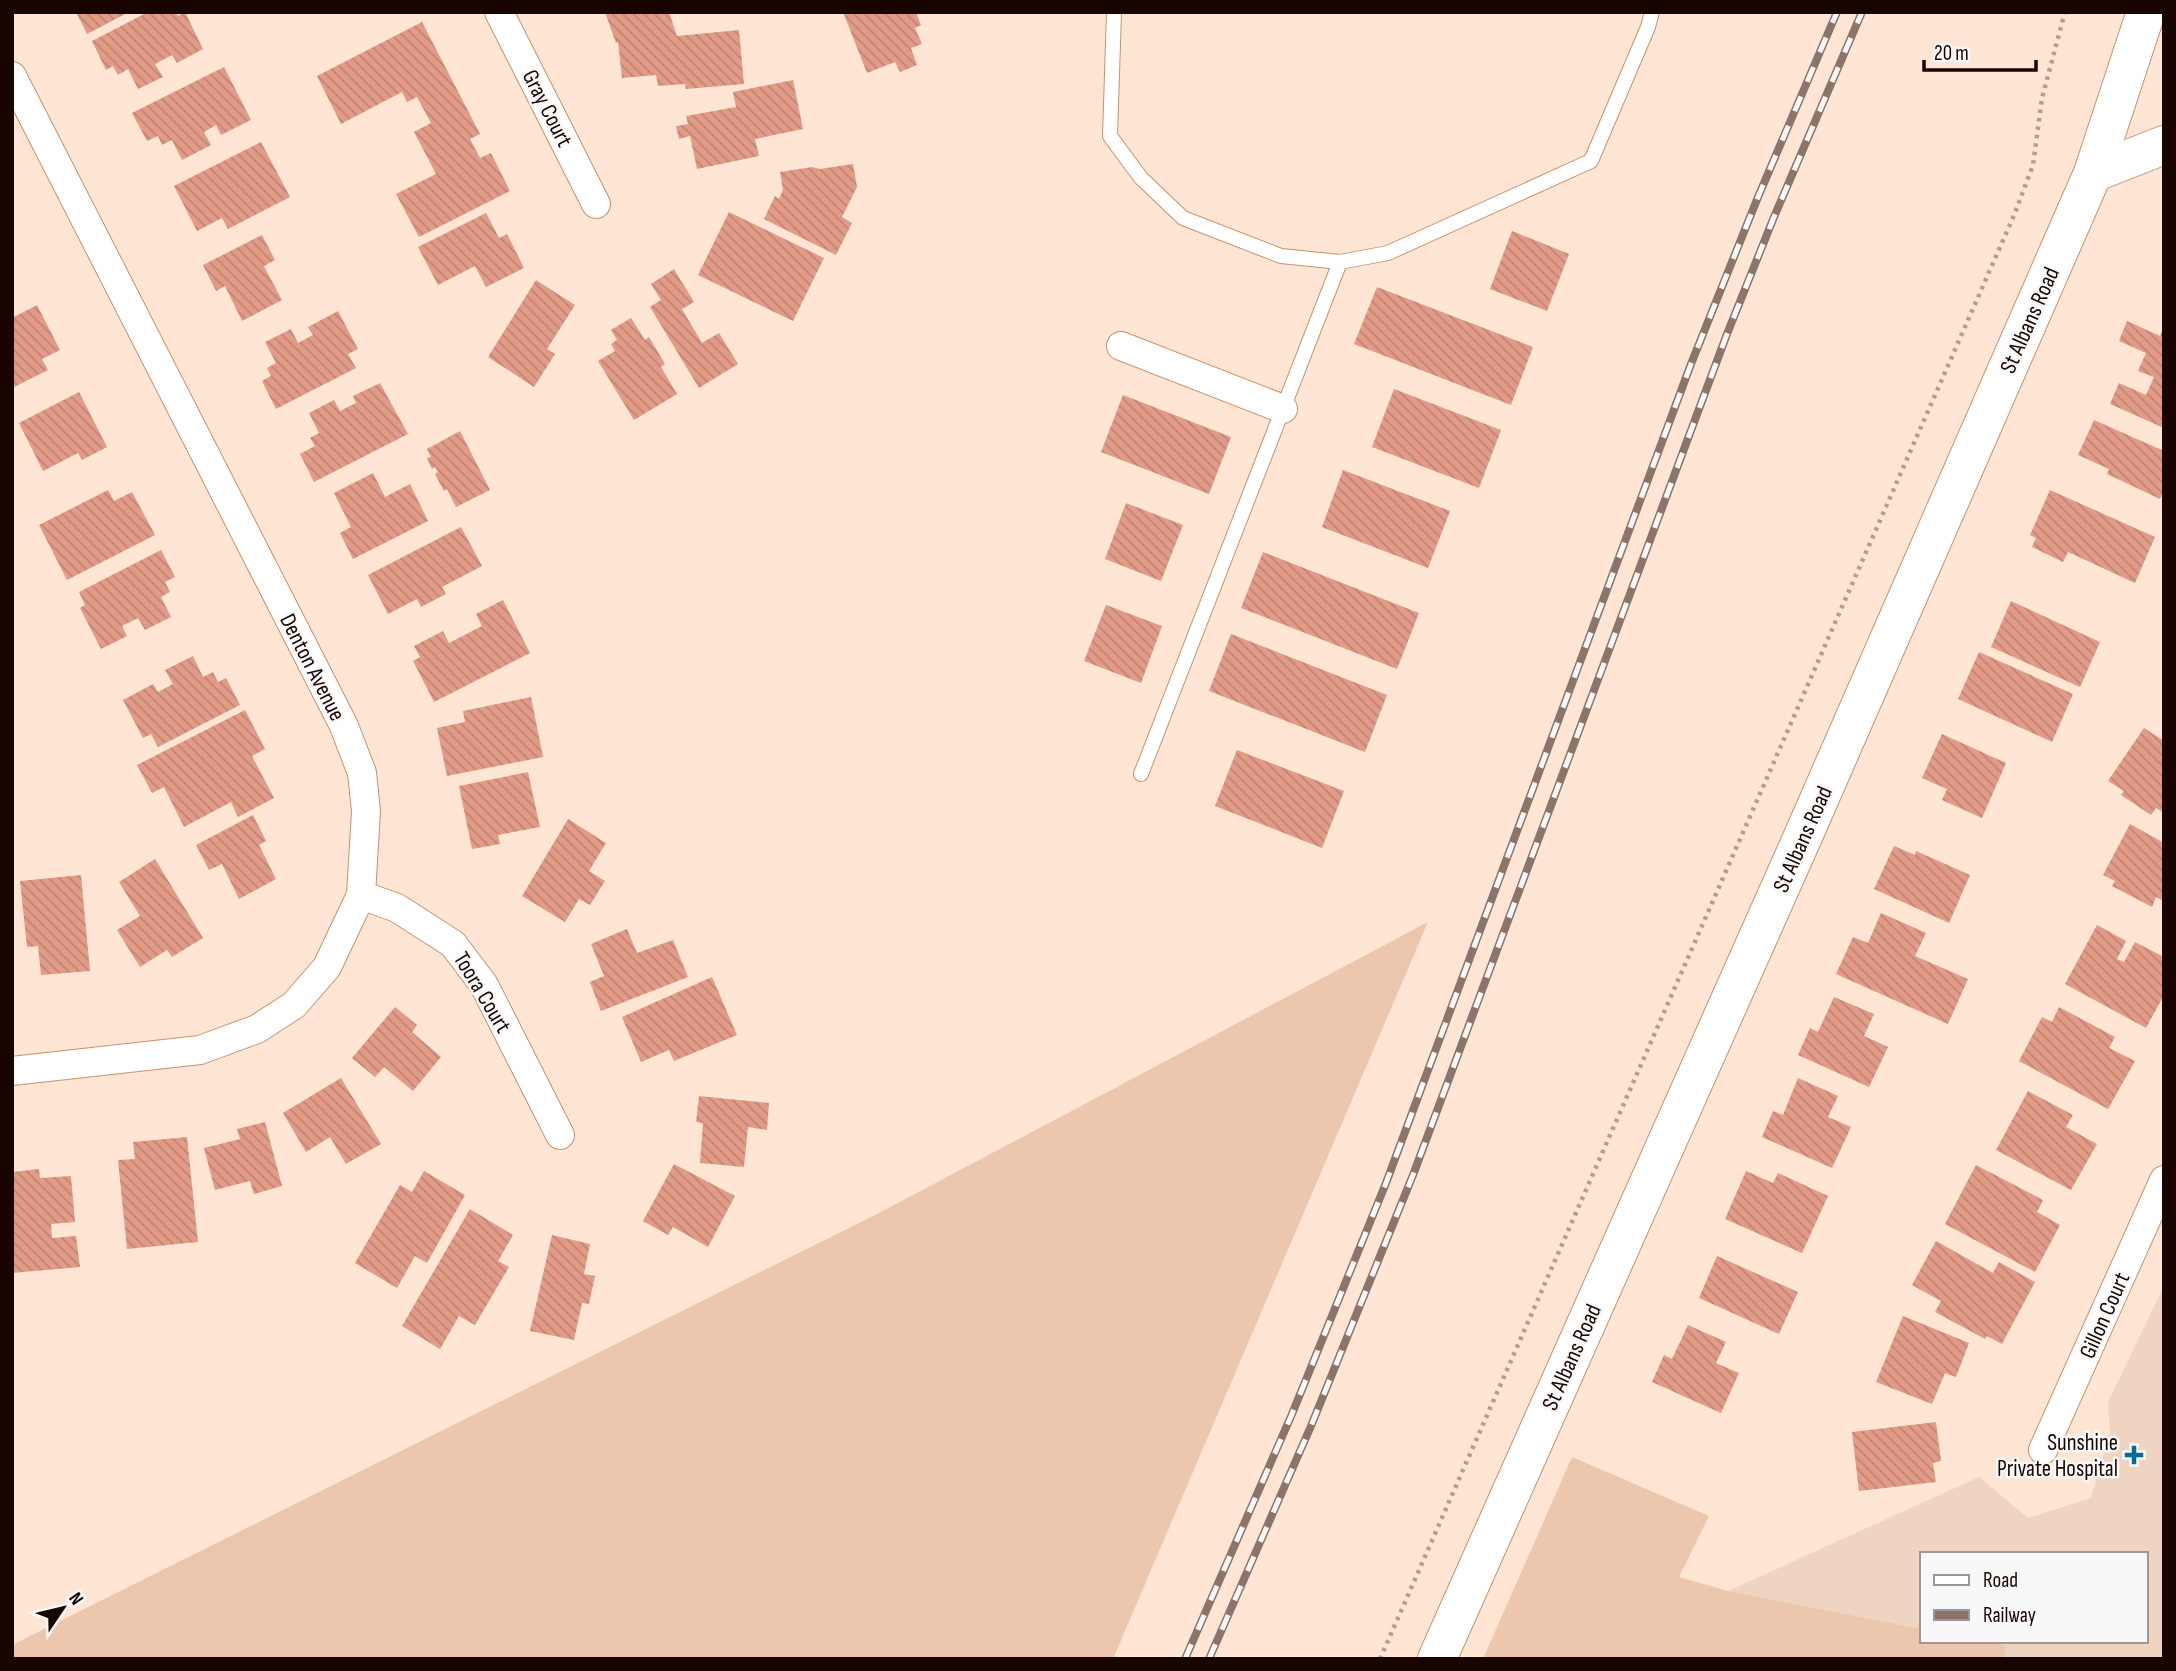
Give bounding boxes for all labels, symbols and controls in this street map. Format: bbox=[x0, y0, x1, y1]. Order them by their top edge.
scale bar bbox=[1924, 28, 2036, 72]
text: 20 m bbox=[1934, 41, 1969, 66]
street label: Gray Court bbox=[516, 65, 578, 152]
street label: St Albans Road bbox=[1994, 263, 2066, 378]
street label: Denton Avenue bbox=[273, 609, 351, 726]
street label: St Albans Road bbox=[1767, 782, 1839, 897]
street label: Toora Court bbox=[447, 947, 517, 1038]
street label: Gillon Court bbox=[2074, 1268, 2136, 1363]
street label: St Albans Road bbox=[1536, 1300, 1608, 1415]
place label: Sunshine Private Hospital bbox=[1997, 1429, 2118, 1483]
marker: Sunshine Private Hospital bbox=[2124, 1445, 2144, 1465]
legend bbox=[1920, 1552, 2148, 1643]
text: Road bbox=[1983, 1568, 2018, 1593]
north arrow bbox=[28, 1573, 98, 1643]
text: N bbox=[63, 1588, 88, 1610]
text: Railway bbox=[1983, 1603, 2036, 1628]

